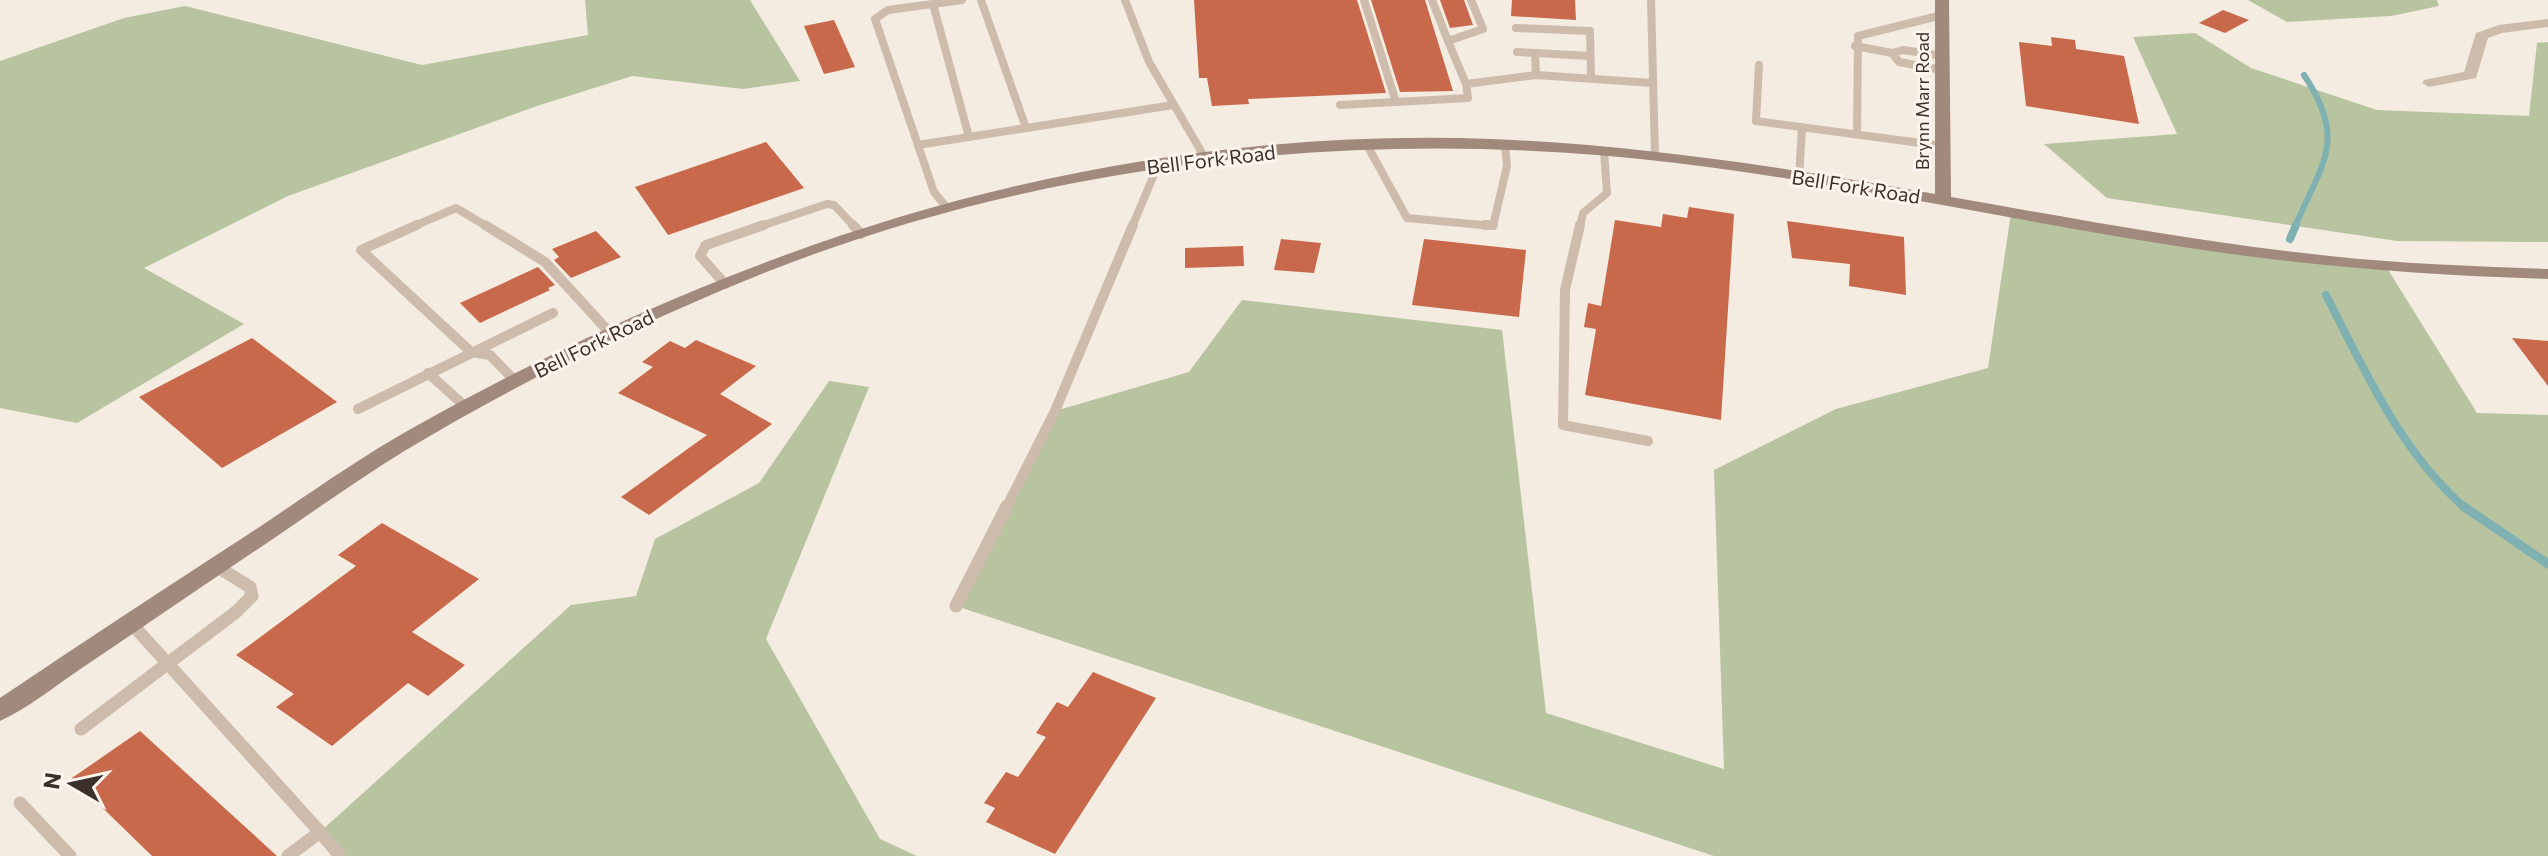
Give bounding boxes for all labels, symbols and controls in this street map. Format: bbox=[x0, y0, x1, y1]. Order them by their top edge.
street label: Brynn Marr Road bbox=[1911, 32, 1933, 170]
street label: Bell Fork Road bbox=[1145, 139, 1277, 179]
street label: Bell Fork Road bbox=[1790, 164, 1922, 208]
street label: Bell Fork Road bbox=[530, 304, 657, 382]
north arrow bbox=[32, 744, 112, 824]
text: N bbox=[37, 771, 66, 791]

